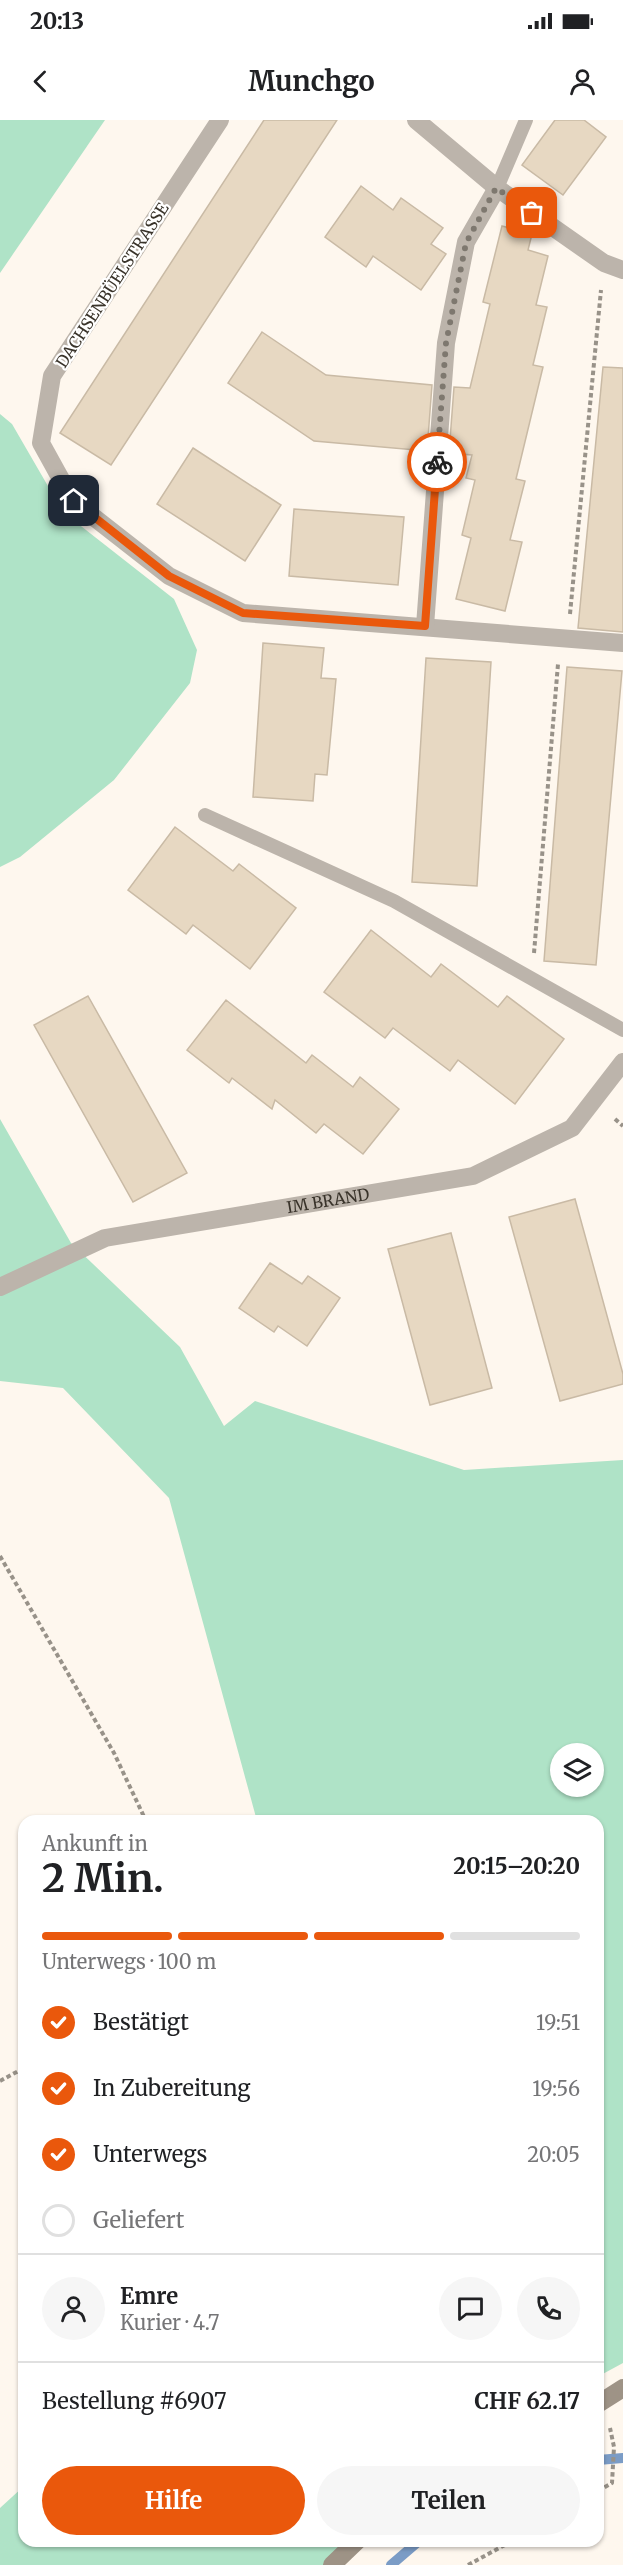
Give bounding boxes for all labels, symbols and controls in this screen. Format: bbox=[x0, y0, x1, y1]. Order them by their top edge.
text: 20:13 bbox=[30, 7, 84, 35]
text: Munchgo bbox=[248, 64, 375, 98]
icon: back bbox=[24, 65, 57, 98]
icon: person bbox=[566, 65, 599, 98]
pin bbox=[506, 187, 557, 238]
icon: bag bbox=[515, 196, 548, 229]
street label: DACHSENBÜELSTRASSE bbox=[51, 198, 173, 371]
courier bbox=[407, 432, 467, 492]
icon: bike bbox=[421, 446, 454, 479]
pin bbox=[48, 475, 99, 526]
icon: home bbox=[57, 484, 90, 517]
street label: IM BRAND bbox=[285, 1184, 371, 1217]
map controls bbox=[550, 1743, 604, 1797]
button: layers bbox=[550, 1743, 604, 1797]
text: Ankunft in bbox=[42, 1831, 148, 1856]
text: 20:15–20:20 bbox=[453, 1852, 580, 1880]
text: 2 Min. bbox=[42, 1854, 164, 1903]
text: Unterwegs · 100 m bbox=[42, 1949, 216, 1974]
icon: check bbox=[42, 2006, 75, 2039]
text: Bestätigt bbox=[93, 2008, 189, 2036]
text: 19:51 bbox=[536, 2010, 580, 2035]
icon: check bbox=[42, 2072, 75, 2105]
text: In Zubereitung bbox=[93, 2074, 251, 2102]
text: 19:56 bbox=[532, 2076, 580, 2101]
icon: check bbox=[42, 2138, 75, 2171]
text: Unterwegs bbox=[93, 2140, 207, 2168]
text: 20:05 bbox=[527, 2142, 580, 2167]
text: Geliefert bbox=[93, 2206, 184, 2234]
button: person bbox=[42, 2277, 105, 2340]
button: chat bbox=[439, 2277, 502, 2340]
button: phone bbox=[517, 2277, 580, 2340]
text: Emre bbox=[120, 2282, 178, 2310]
text: Kurier · 4.7 bbox=[120, 2310, 219, 2335]
text: Bestellung #6907 bbox=[42, 2387, 227, 2415]
text: CHF 62.17 bbox=[475, 2387, 580, 2415]
button: Hilfe bbox=[42, 2466, 305, 2535]
button: Teilen bbox=[317, 2466, 580, 2535]

